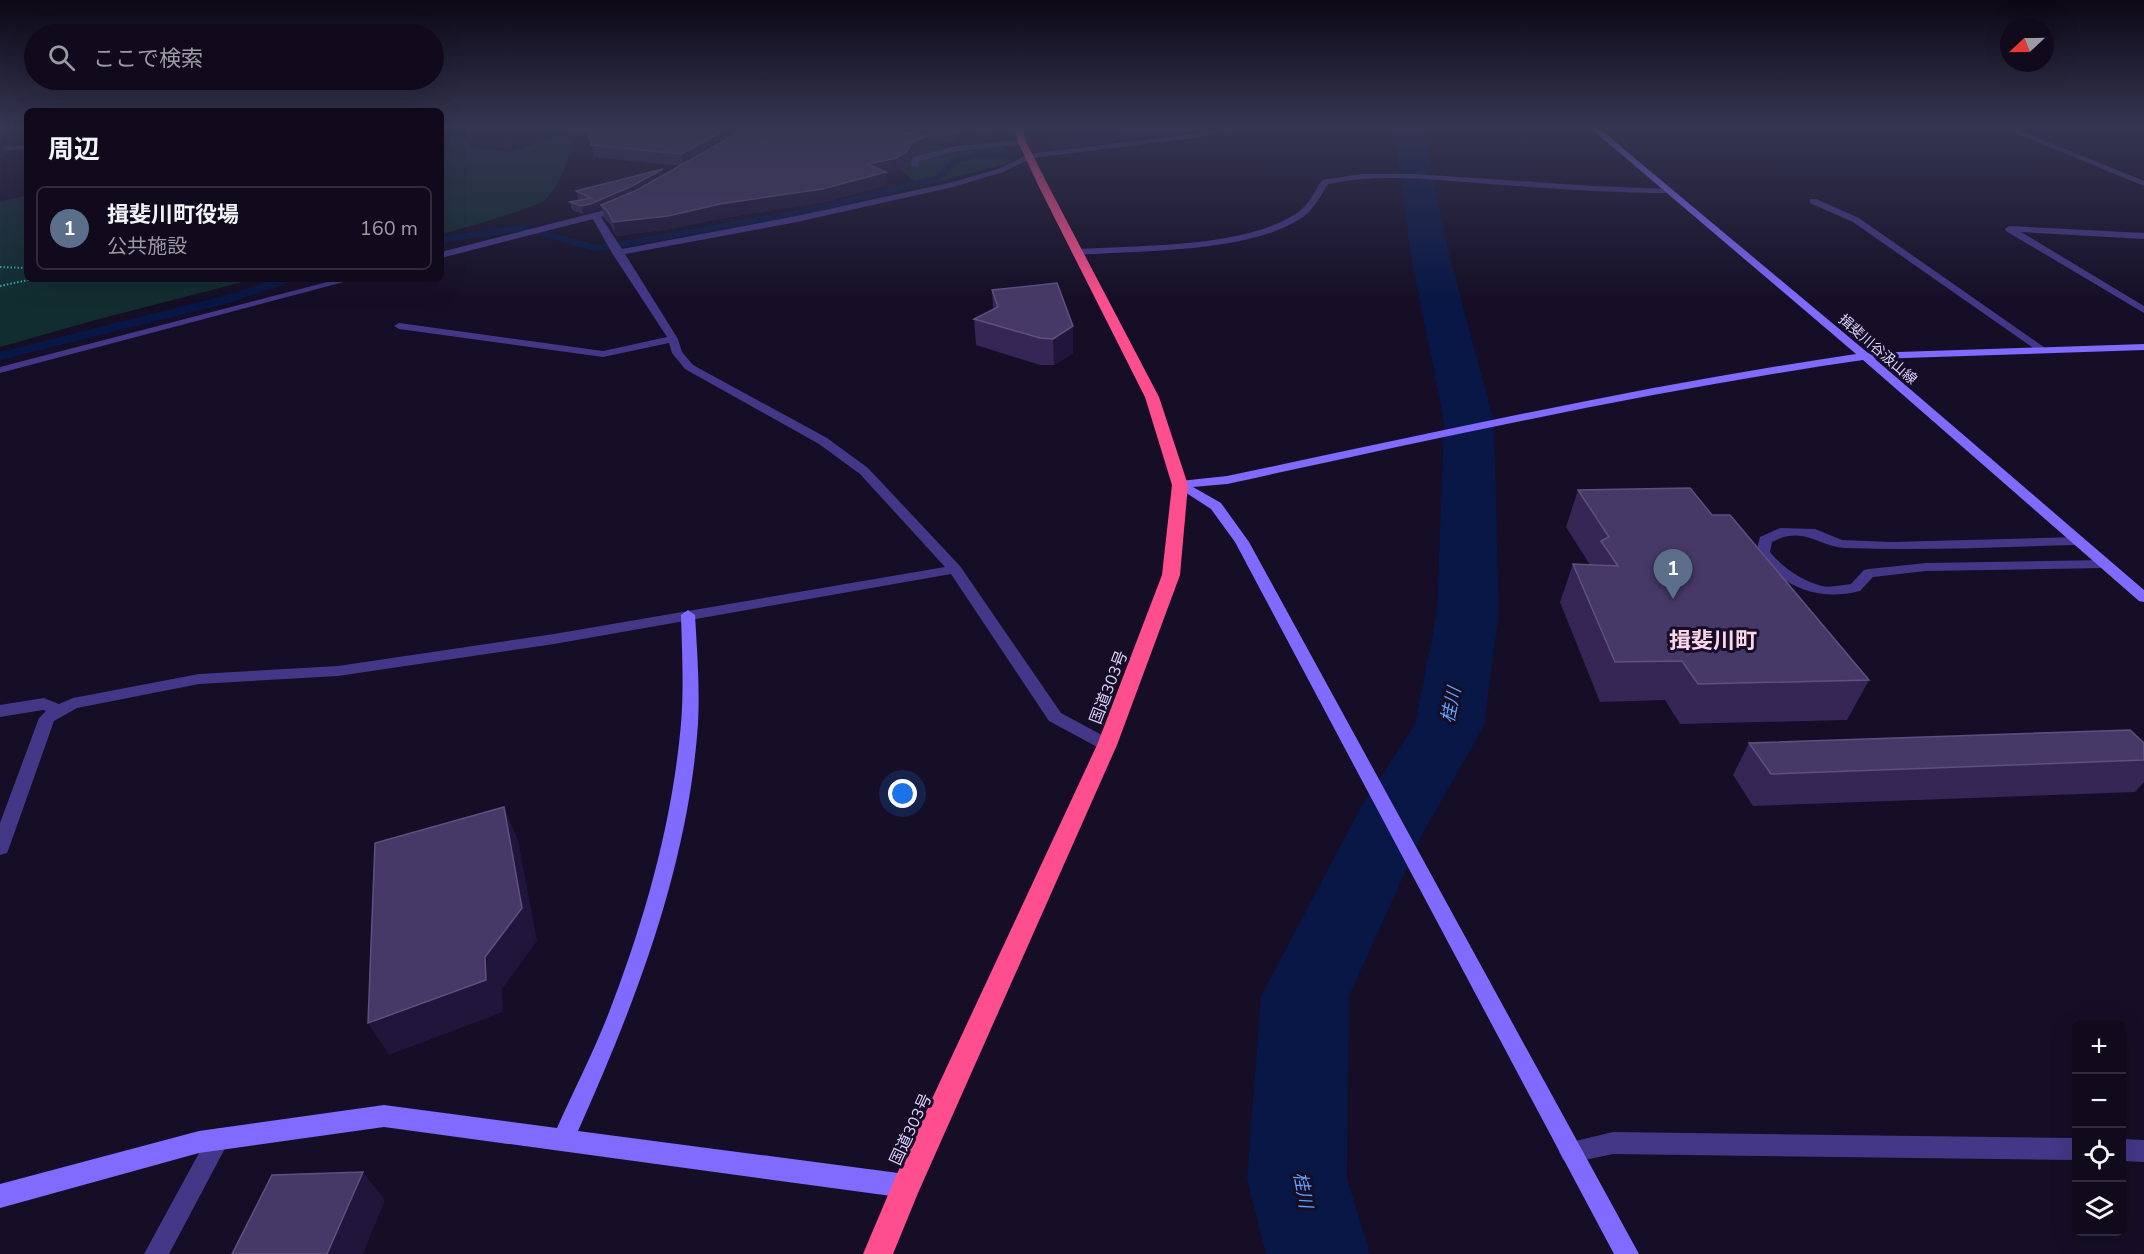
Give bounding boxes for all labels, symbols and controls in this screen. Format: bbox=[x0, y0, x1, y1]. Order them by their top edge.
north arrow bbox=[2000, 18, 2054, 72]
search box bbox=[24, 24, 444, 90]
icon: search bbox=[45, 41, 78, 74]
text: ここで検索 bbox=[93, 44, 203, 74]
text: 周辺 bbox=[48, 132, 100, 167]
text: 揖斐川町役場 bbox=[107, 200, 239, 230]
text: 1 bbox=[64, 215, 76, 242]
text: 160 m bbox=[360, 215, 418, 242]
text: 公共施設 bbox=[107, 233, 187, 260]
street label: 揖斐川谷汲山線 bbox=[1834, 310, 1921, 389]
pin: 1 bbox=[1654, 550, 1692, 599]
district label: 揖斐川町 bbox=[1669, 626, 1757, 656]
street label: 国道303号 bbox=[1085, 648, 1133, 727]
water label: 桂川 bbox=[1436, 683, 1467, 725]
your location bbox=[888, 779, 917, 808]
map controls bbox=[2072, 1020, 2126, 1236]
button: + bbox=[2072, 1020, 2126, 1074]
button: − bbox=[2072, 1074, 2126, 1128]
street label: 国道303号 bbox=[885, 1090, 937, 1169]
button: locate bbox=[2072, 1128, 2126, 1182]
water label: 桂川 bbox=[1288, 1170, 1319, 1212]
button: layers bbox=[2072, 1182, 2126, 1236]

